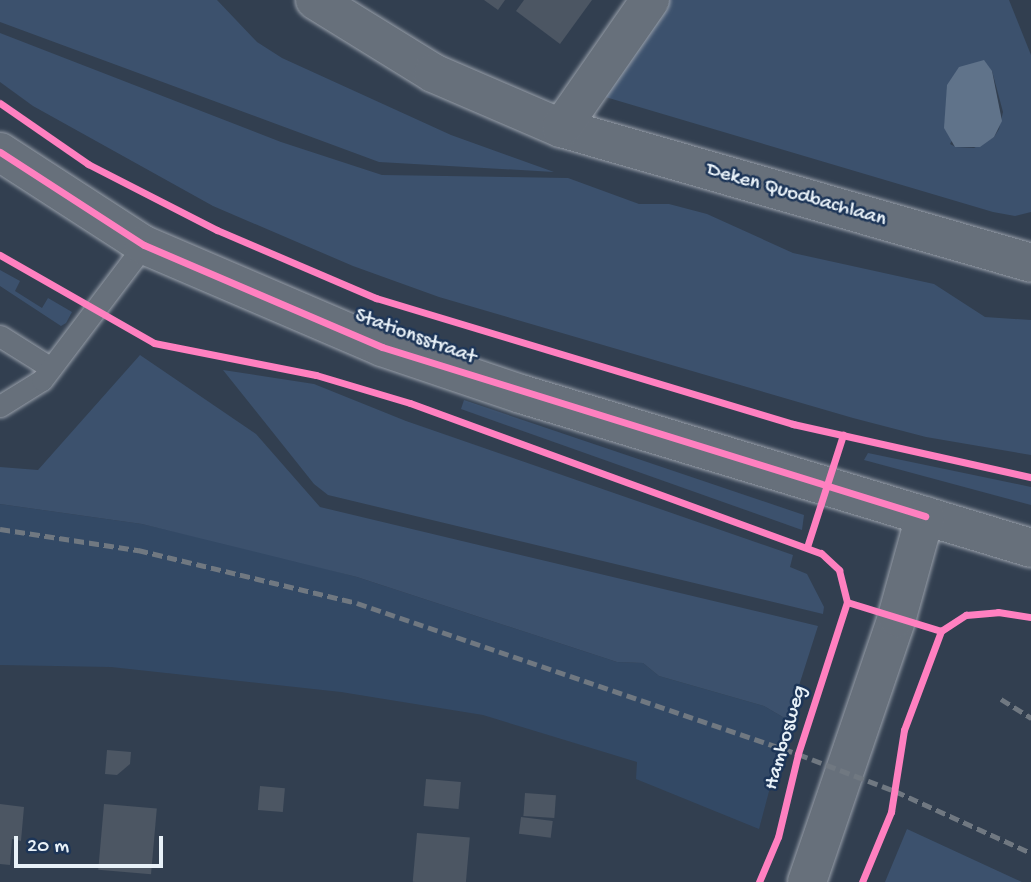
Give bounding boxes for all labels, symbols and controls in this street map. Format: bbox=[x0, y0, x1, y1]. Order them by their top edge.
street label: Deken Quodbachlaan bbox=[703, 158, 889, 234]
street label: Stationsstraat bbox=[351, 304, 479, 372]
street label: Hambosweg bbox=[760, 683, 814, 793]
scale bar bbox=[18, 822, 166, 866]
text: 20 m bbox=[27, 835, 69, 860]

